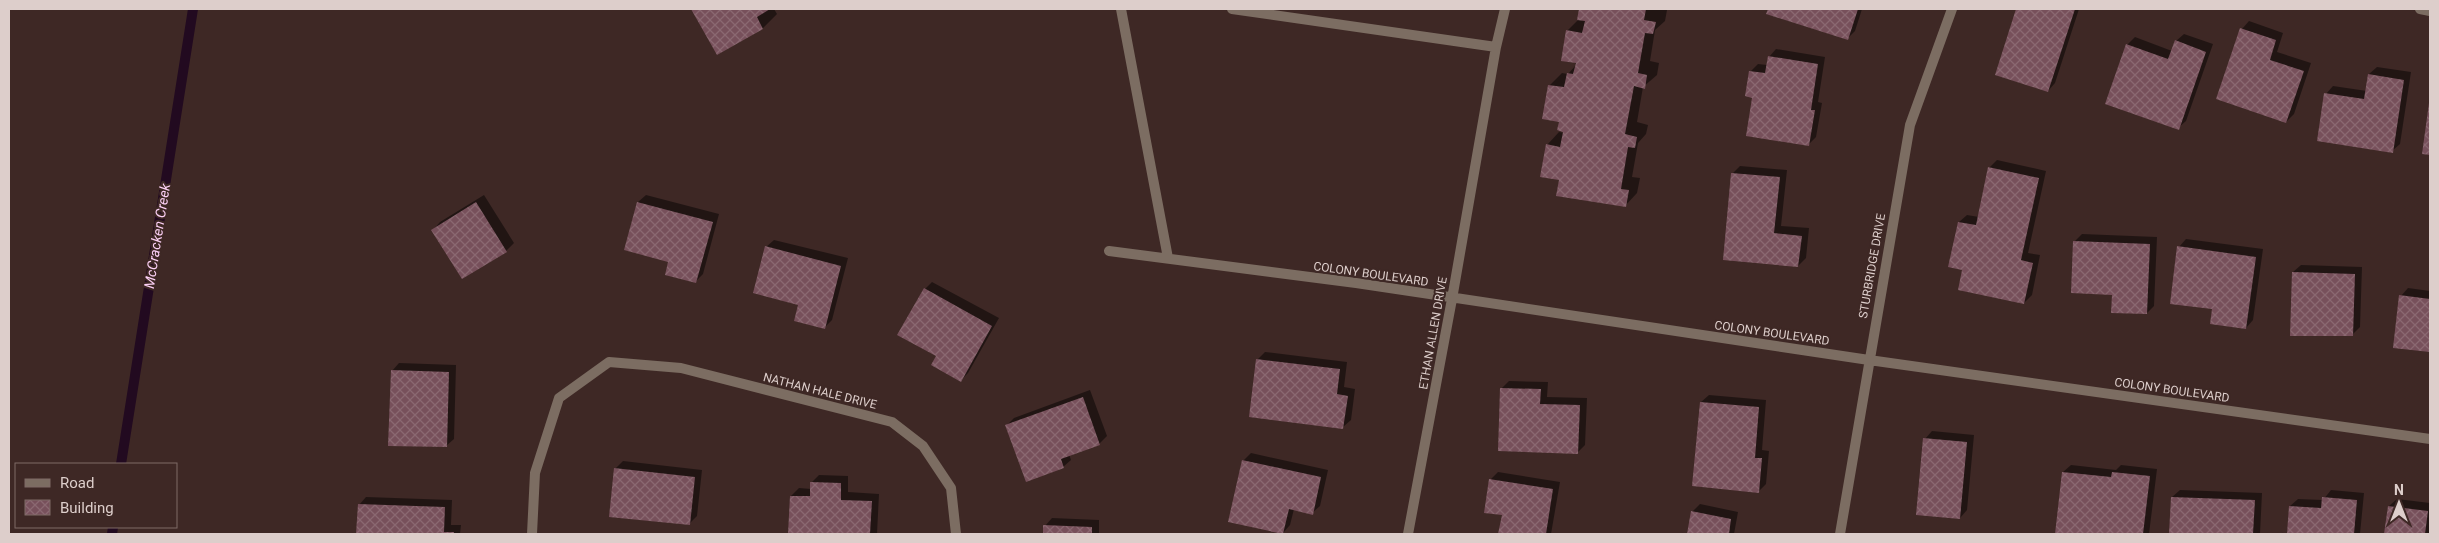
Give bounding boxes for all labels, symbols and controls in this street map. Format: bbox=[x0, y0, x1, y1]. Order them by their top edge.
water label: McCracken Creek bbox=[141, 181, 173, 290]
street label: STURBRIDGE DRIVE bbox=[1856, 212, 1888, 320]
street label: COLONY BOULEVARD bbox=[1313, 259, 1430, 289]
street label: ETHAN ALLEN DRIVE bbox=[1416, 275, 1450, 390]
street label: COLONY BOULEVARD bbox=[1714, 318, 1831, 348]
street label: NATHAN HALE DRIVE bbox=[762, 370, 878, 412]
street label: COLONY BOULEVARD bbox=[2114, 375, 2231, 405]
legend bbox=[15, 463, 178, 528]
text: Road bbox=[60, 474, 94, 492]
north arrow bbox=[2374, 478, 2424, 528]
text: N bbox=[2394, 482, 2404, 498]
text: Building bbox=[60, 499, 114, 517]

